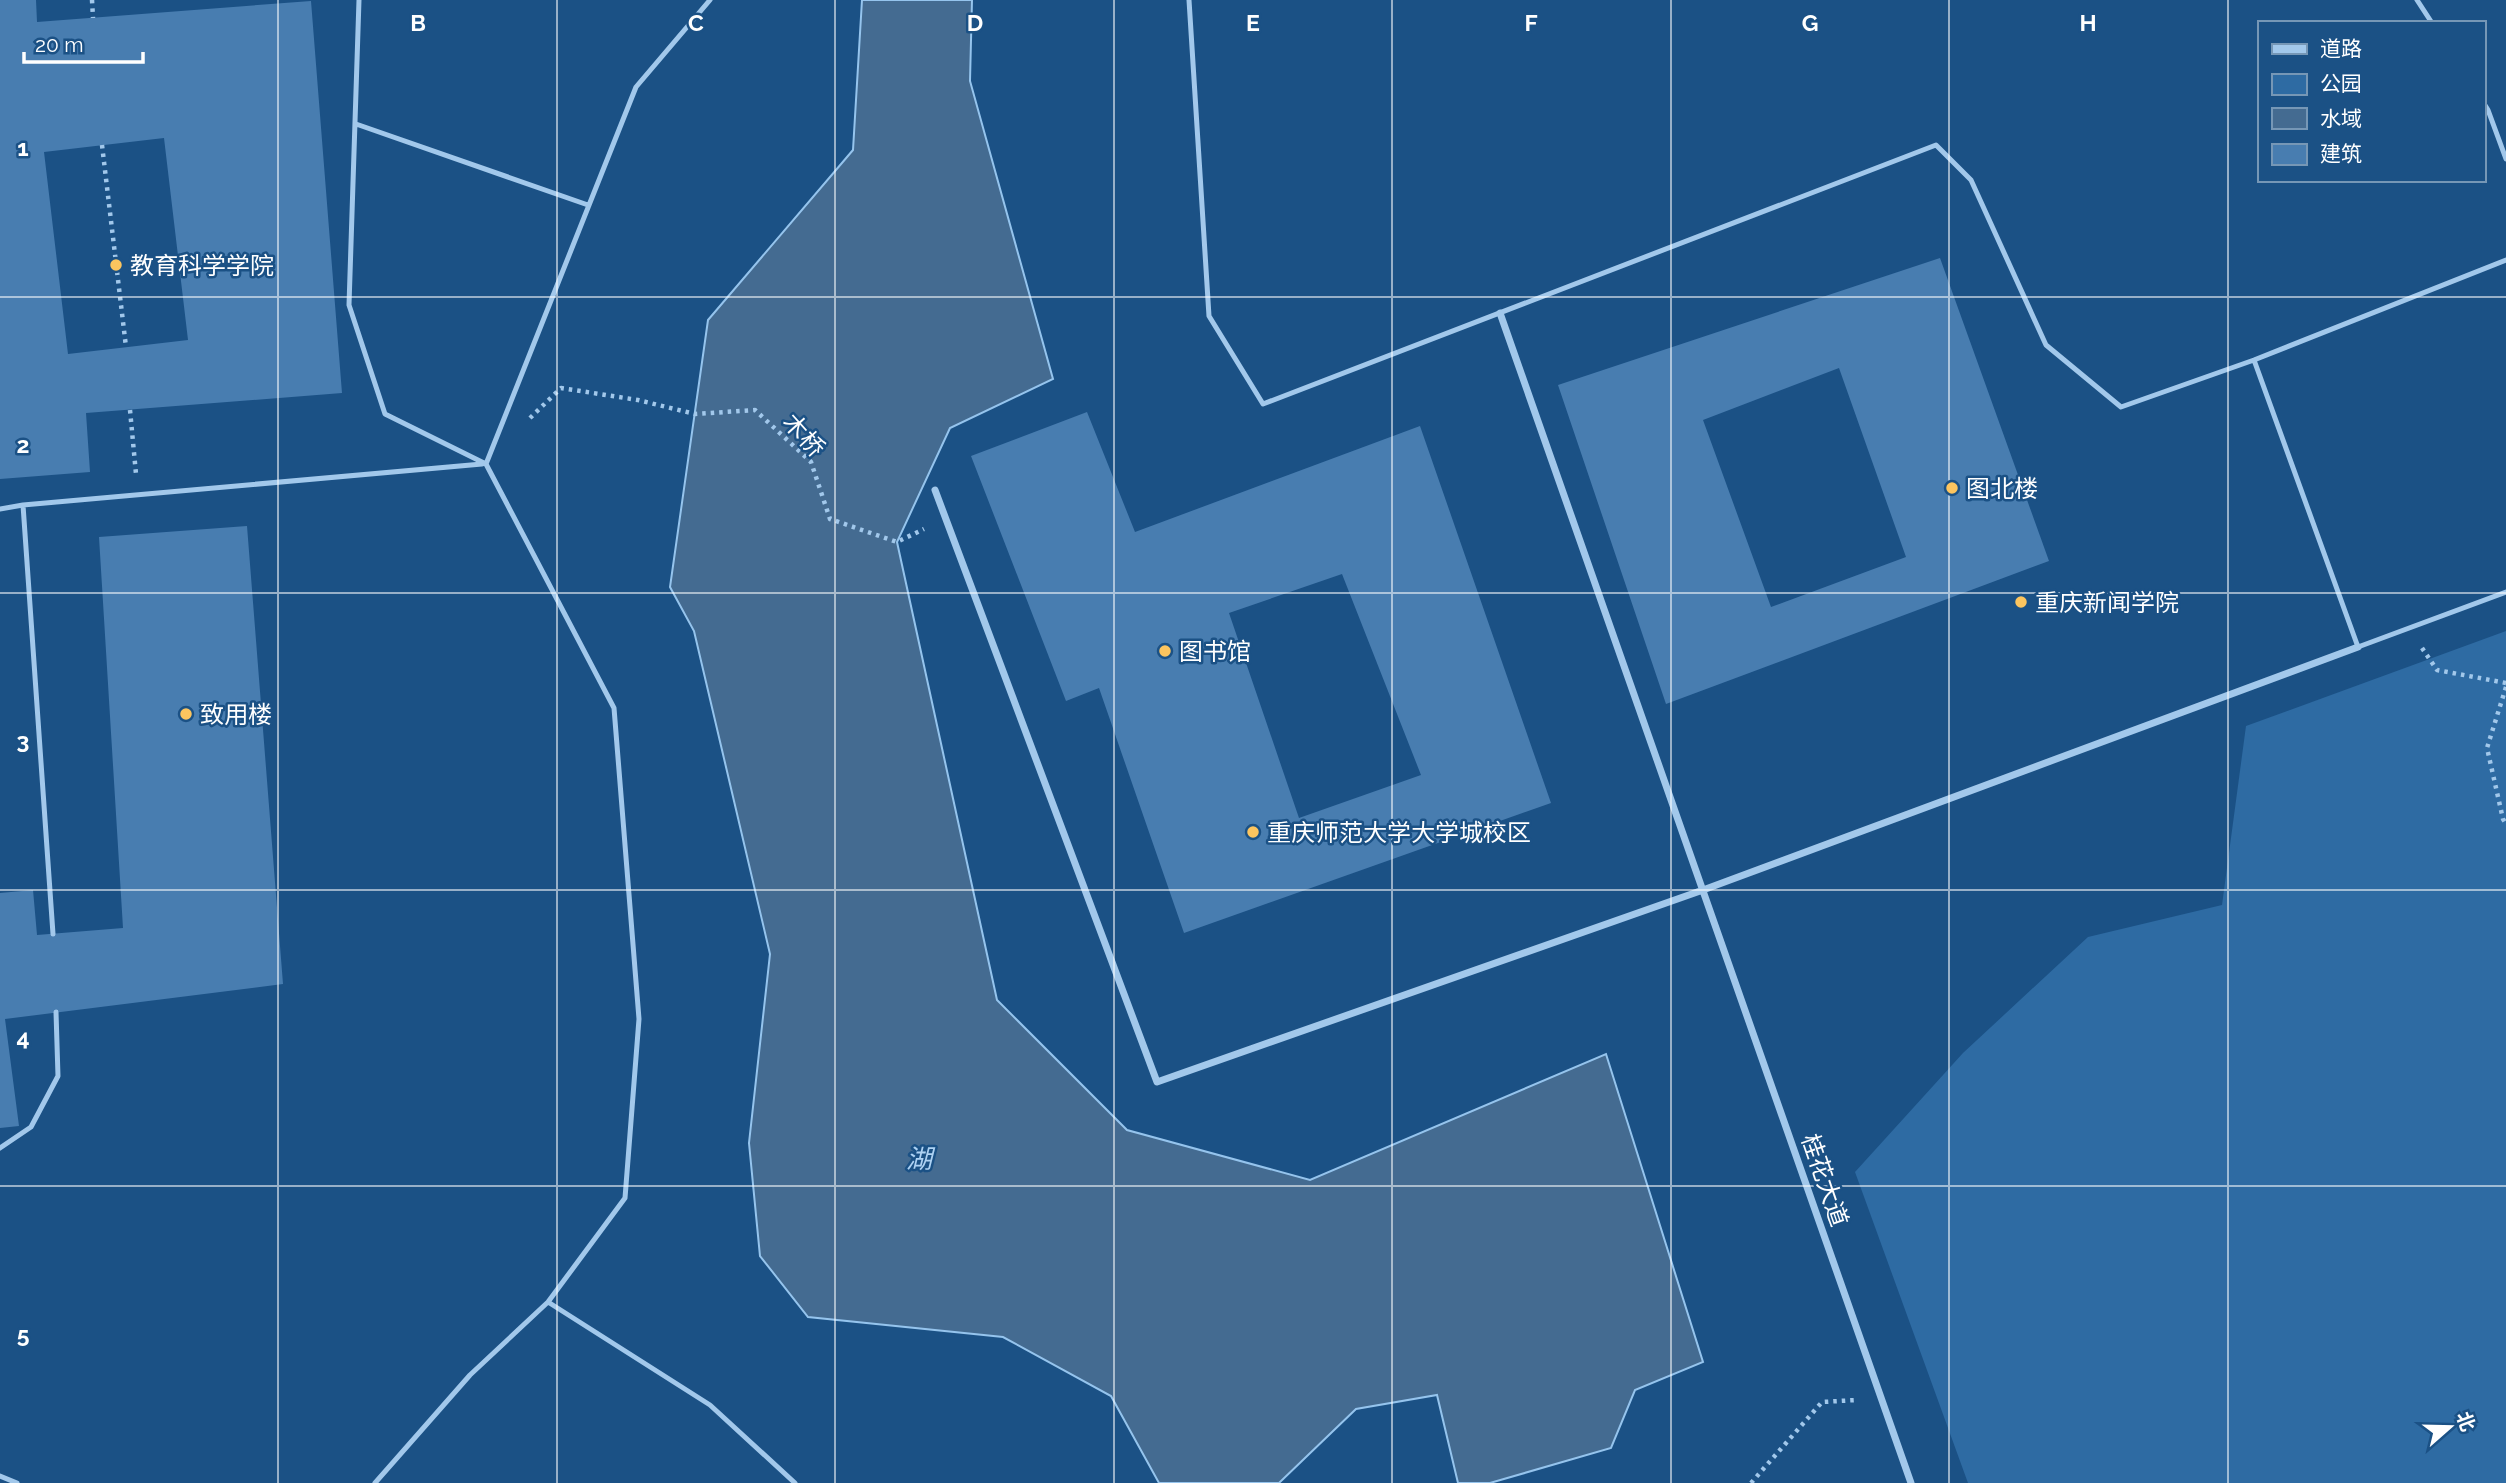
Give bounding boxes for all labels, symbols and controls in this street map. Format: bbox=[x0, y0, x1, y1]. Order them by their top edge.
text: B bbox=[410, 9, 426, 36]
text: C bbox=[688, 9, 704, 36]
text: D bbox=[967, 9, 983, 36]
text: E bbox=[1246, 9, 1260, 36]
text: F bbox=[1524, 9, 1538, 36]
text: G bbox=[1802, 9, 1818, 36]
text: H bbox=[2079, 9, 2097, 36]
scale bar bbox=[24, 21, 144, 65]
legend bbox=[2258, 21, 2485, 182]
text: 20 m bbox=[35, 32, 83, 57]
text: 道路 bbox=[2320, 36, 2362, 61]
text: 公园 bbox=[2320, 71, 2362, 96]
text: 水域 bbox=[2320, 106, 2362, 131]
text: 1 bbox=[17, 134, 29, 161]
text: 建筑 bbox=[2320, 141, 2362, 166]
place label: 教育科学学院 bbox=[130, 251, 274, 280]
marker: 教育科学学院 bbox=[108, 257, 124, 273]
street label: 木桥 bbox=[777, 407, 831, 463]
text: 2 bbox=[17, 431, 29, 458]
place label: 图北楼 bbox=[1966, 474, 2038, 503]
marker: 图北楼 bbox=[1944, 480, 1960, 496]
place label: 重庆新闻学院 bbox=[2035, 588, 2179, 617]
marker: 重庆新闻学院 bbox=[2013, 594, 2029, 610]
place label: 图书馆 bbox=[1179, 637, 1251, 666]
marker: 图书馆 bbox=[1157, 643, 1173, 659]
place label: 致用楼 bbox=[200, 700, 272, 729]
marker: 致用楼 bbox=[178, 706, 194, 722]
text: 3 bbox=[17, 727, 29, 754]
place label: 重庆师范大学大学城校区 bbox=[1267, 818, 1531, 847]
marker: 重庆师范大学大学城校区 bbox=[1245, 824, 1261, 840]
text: 4 bbox=[16, 1024, 30, 1051]
street label: 桂花大道 bbox=[1796, 1130, 1854, 1230]
water label: 湖 bbox=[906, 1144, 936, 1174]
text: 5 bbox=[17, 1321, 30, 1348]
north arrow bbox=[2415, 1392, 2485, 1462]
text: 北 bbox=[2452, 1408, 2480, 1434]

